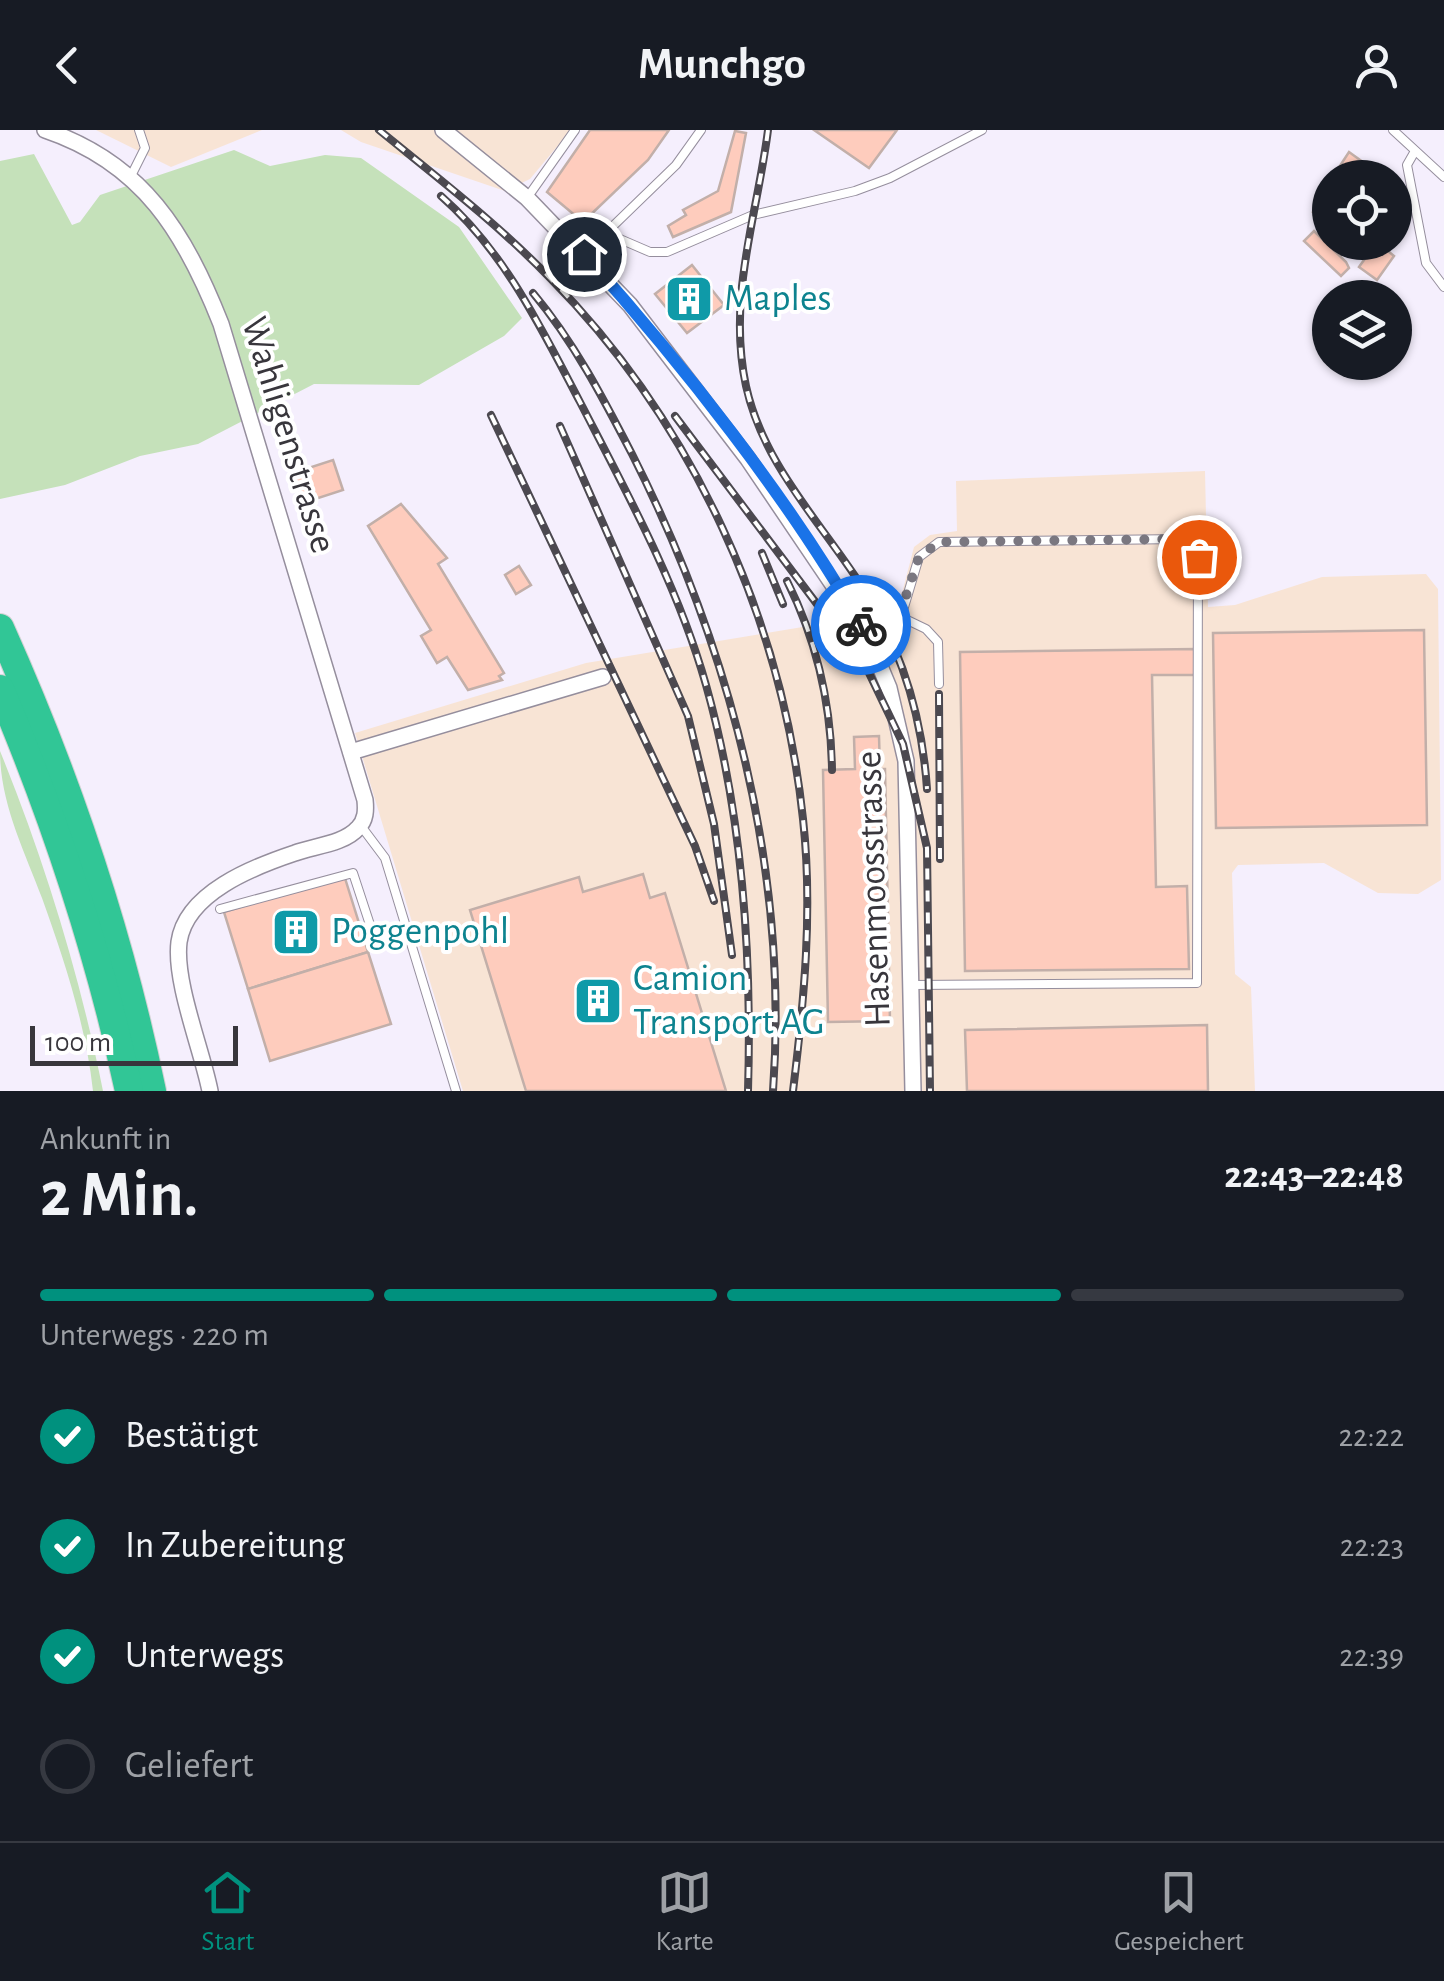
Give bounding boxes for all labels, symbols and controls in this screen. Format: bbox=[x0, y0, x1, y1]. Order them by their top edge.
icon: back bbox=[40, 38, 95, 93]
icon: person bbox=[1349, 38, 1404, 93]
text: Munchgo bbox=[638, 42, 806, 87]
map controls bbox=[1312, 160, 1412, 380]
button: locate bbox=[1312, 160, 1412, 260]
pin bbox=[542, 212, 627, 297]
icon: home bbox=[557, 227, 612, 282]
building icon: Maples bbox=[663, 273, 715, 325]
place label: Maples bbox=[724, 280, 831, 318]
button: layers bbox=[1312, 280, 1412, 380]
street label: Wahligenstrasse bbox=[234, 312, 342, 558]
pin bbox=[1157, 515, 1242, 600]
icon: bag bbox=[1172, 530, 1227, 585]
courier bbox=[811, 575, 911, 675]
icon: bike bbox=[834, 598, 889, 653]
street label: Hasenmoosstrasse bbox=[850, 750, 898, 1028]
building icon: Poggenpohl bbox=[270, 906, 322, 958]
place label: Poggenpohl bbox=[331, 913, 509, 951]
place label: Camion Transport AG bbox=[633, 960, 824, 1042]
building icon: Camion Transport AG bbox=[572, 975, 624, 1027]
scale bar bbox=[30, 1021, 238, 1066]
text: 100 m bbox=[45, 1029, 111, 1057]
text: Ankunft in bbox=[40, 1123, 171, 1155]
text: 22:43–22:48 bbox=[1224, 1157, 1404, 1195]
text: 2 Min. bbox=[40, 1163, 198, 1228]
text: Unterwegs · 220 m bbox=[40, 1319, 269, 1351]
icon: check bbox=[40, 1409, 95, 1464]
text: Bestätigt bbox=[125, 1417, 258, 1455]
text: 22:22 bbox=[1338, 1420, 1404, 1452]
icon: check bbox=[40, 1519, 95, 1574]
text: In Zubereitung bbox=[125, 1527, 345, 1565]
text: 22:23 bbox=[1340, 1530, 1404, 1562]
icon: check bbox=[40, 1629, 95, 1684]
text: Unterwegs bbox=[125, 1637, 284, 1675]
text: 22:39 bbox=[1339, 1640, 1404, 1672]
text: Geliefert bbox=[125, 1747, 253, 1785]
tab: Start bbox=[200, 1865, 255, 1959]
tab: Karte bbox=[656, 1865, 714, 1959]
tab: Gespeichert bbox=[1114, 1865, 1244, 1959]

